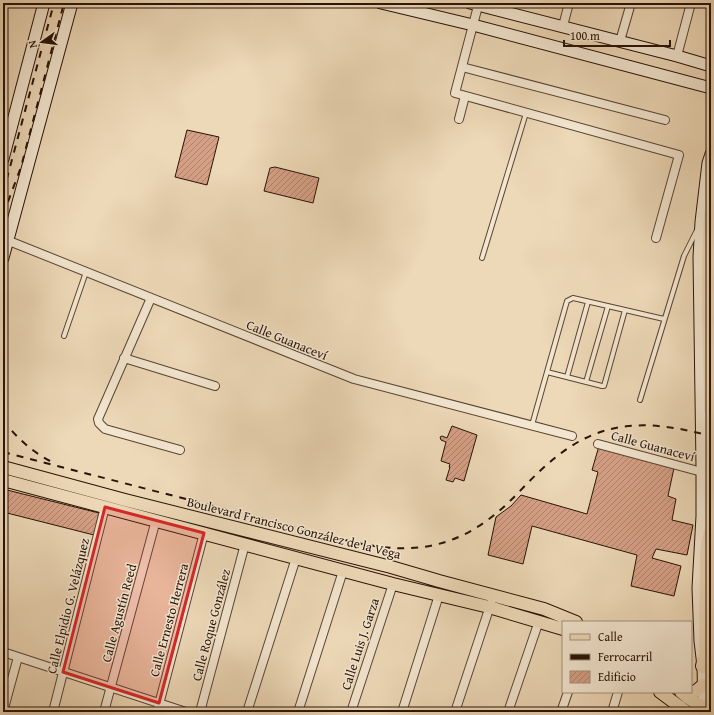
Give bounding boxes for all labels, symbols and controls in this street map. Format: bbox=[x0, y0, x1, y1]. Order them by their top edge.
north arrow bbox=[22, 22, 62, 62]
scale bar bbox=[564, 22, 670, 48]
text: 100 m bbox=[570, 27, 600, 44]
text: N bbox=[23, 38, 41, 50]
street label: Calle Guanaceví bbox=[244, 315, 331, 365]
street label: Calle Guanaceví bbox=[609, 426, 697, 466]
street label: Boulevard Francisco González de la Vega bbox=[185, 492, 404, 564]
street label: Calle Elpidio G. Velázquez bbox=[42, 536, 94, 676]
street label: Calle Ernesto Herrera bbox=[145, 560, 194, 679]
street label: Calle Agustín Reed bbox=[97, 562, 141, 664]
street label: Calle Roque González bbox=[187, 567, 235, 683]
street label: Calle Luis J. Garza bbox=[336, 595, 384, 692]
legend bbox=[562, 621, 692, 693]
text: Calle bbox=[598, 628, 623, 645]
text: Ferrocarril bbox=[598, 648, 653, 665]
text: Edificio bbox=[598, 668, 636, 685]

